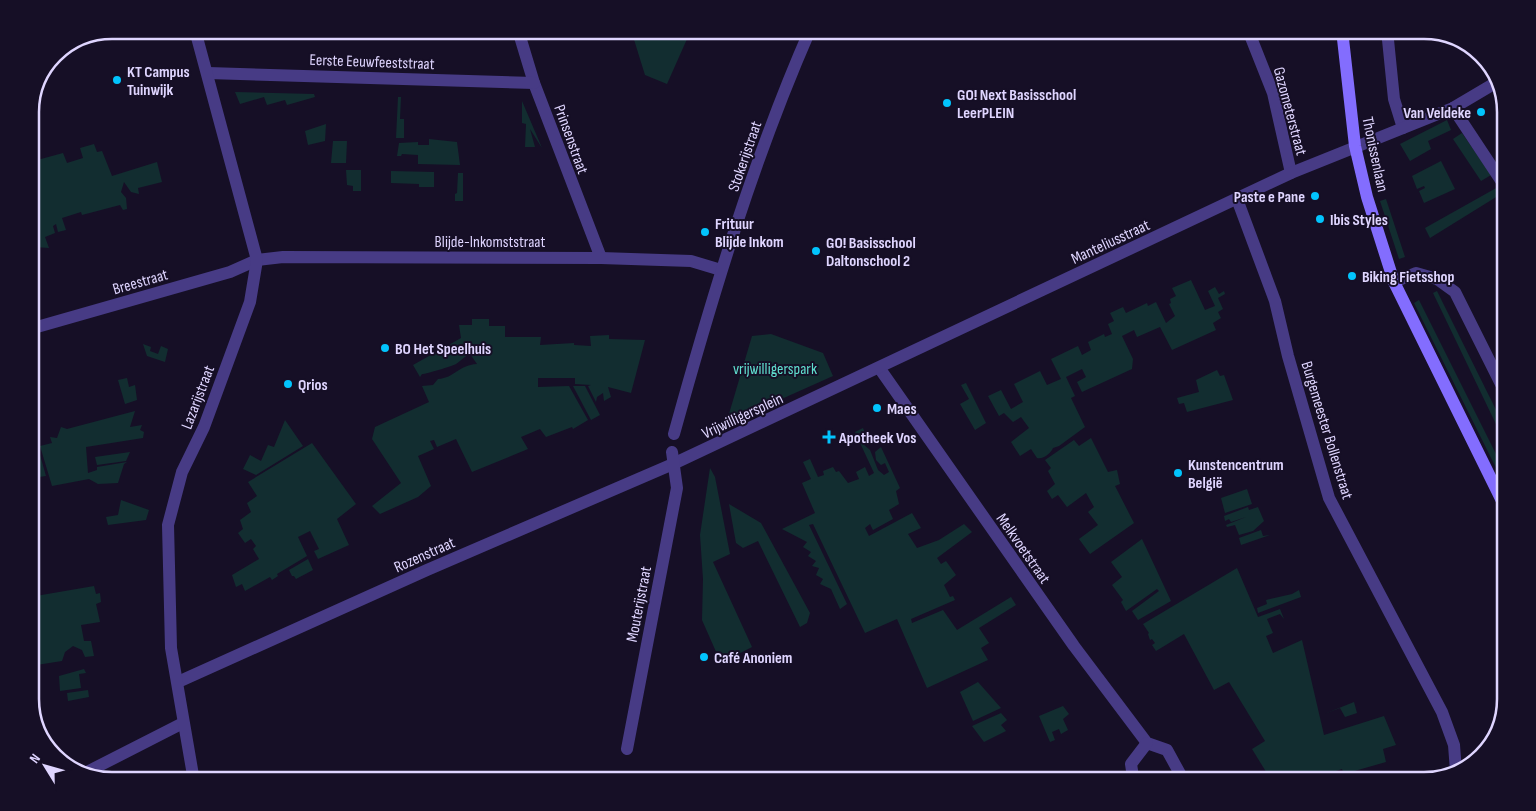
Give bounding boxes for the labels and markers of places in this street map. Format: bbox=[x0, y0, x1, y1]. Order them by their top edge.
place label: KT Campus Tuinwijk bbox=[127, 63, 190, 100]
marker: KT Campus Tuinwijk bbox=[111, 74, 123, 86]
place label: GO! Next Basisschool LeerPLEIN bbox=[957, 86, 1076, 123]
marker: GO! Next Basisschool LeerPLEIN bbox=[941, 97, 953, 109]
place label: Van Veldeke bbox=[1403, 104, 1471, 123]
marker: Van Veldeke bbox=[1475, 106, 1487, 118]
place label: Paste e Pane bbox=[1234, 188, 1305, 207]
marker: Paste e Pane bbox=[1309, 190, 1321, 202]
place label: Ibis Styles bbox=[1330, 211, 1388, 230]
marker: Ibis Styles bbox=[1314, 213, 1326, 225]
place label: Frituur Blijde Inkom bbox=[715, 215, 784, 252]
marker: Frituur Blijde Inkom bbox=[699, 226, 711, 238]
place label: GO! Basisschool Daltonschool 2 bbox=[826, 234, 916, 271]
marker: GO! Basisschool Daltonschool 2 bbox=[810, 245, 822, 257]
place label: Biking Fietsshop bbox=[1362, 268, 1454, 287]
marker: Biking Fietsshop bbox=[1346, 270, 1358, 282]
place label: BO Het Speelhuis bbox=[395, 340, 491, 359]
marker: BO Het Speelhuis bbox=[379, 342, 391, 354]
place label: Qrios bbox=[298, 376, 328, 395]
marker: Qrios bbox=[282, 378, 294, 390]
place label: Maes bbox=[887, 400, 917, 419]
marker: Maes bbox=[871, 402, 883, 414]
place label: Apotheek Vos bbox=[838, 429, 916, 448]
marker: Apotheek Vos bbox=[823, 431, 835, 443]
place label: Kunstencentrum België bbox=[1188, 456, 1284, 493]
marker: Kunstencentrum België bbox=[1172, 467, 1184, 479]
place label: Café Anoniem bbox=[714, 649, 792, 668]
marker: Café Anoniem bbox=[698, 651, 710, 663]

